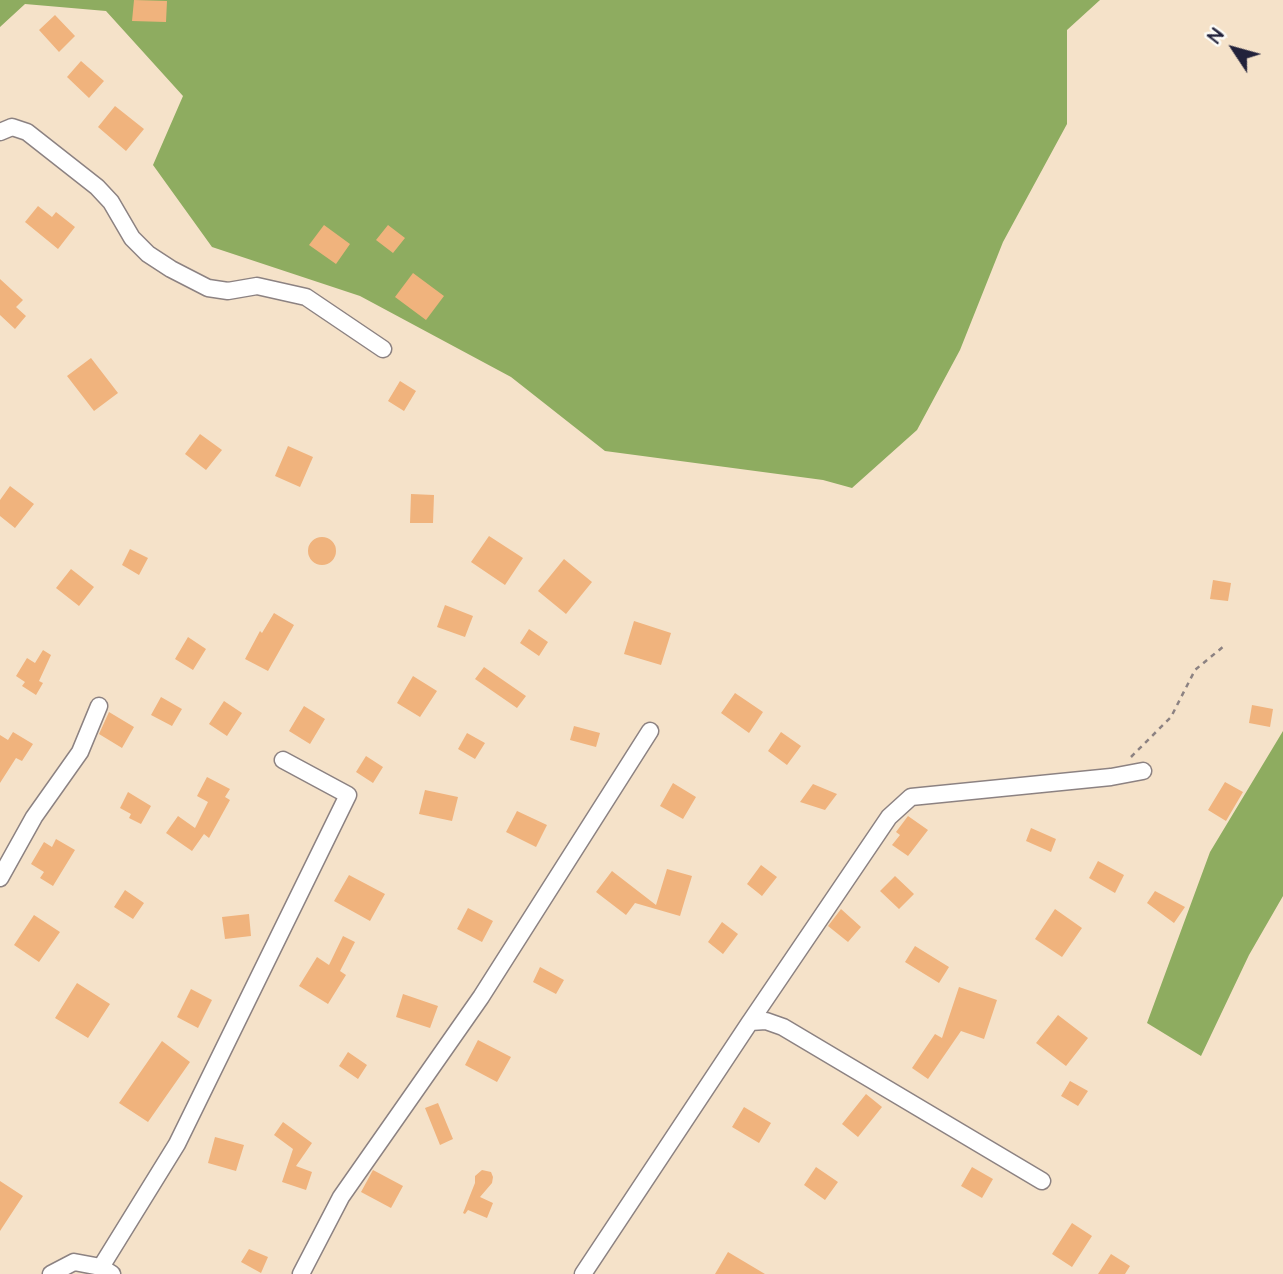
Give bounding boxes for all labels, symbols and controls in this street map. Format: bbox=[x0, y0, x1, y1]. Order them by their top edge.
north arrow bbox=[1199, 14, 1269, 84]
text: N bbox=[1202, 24, 1231, 49]

